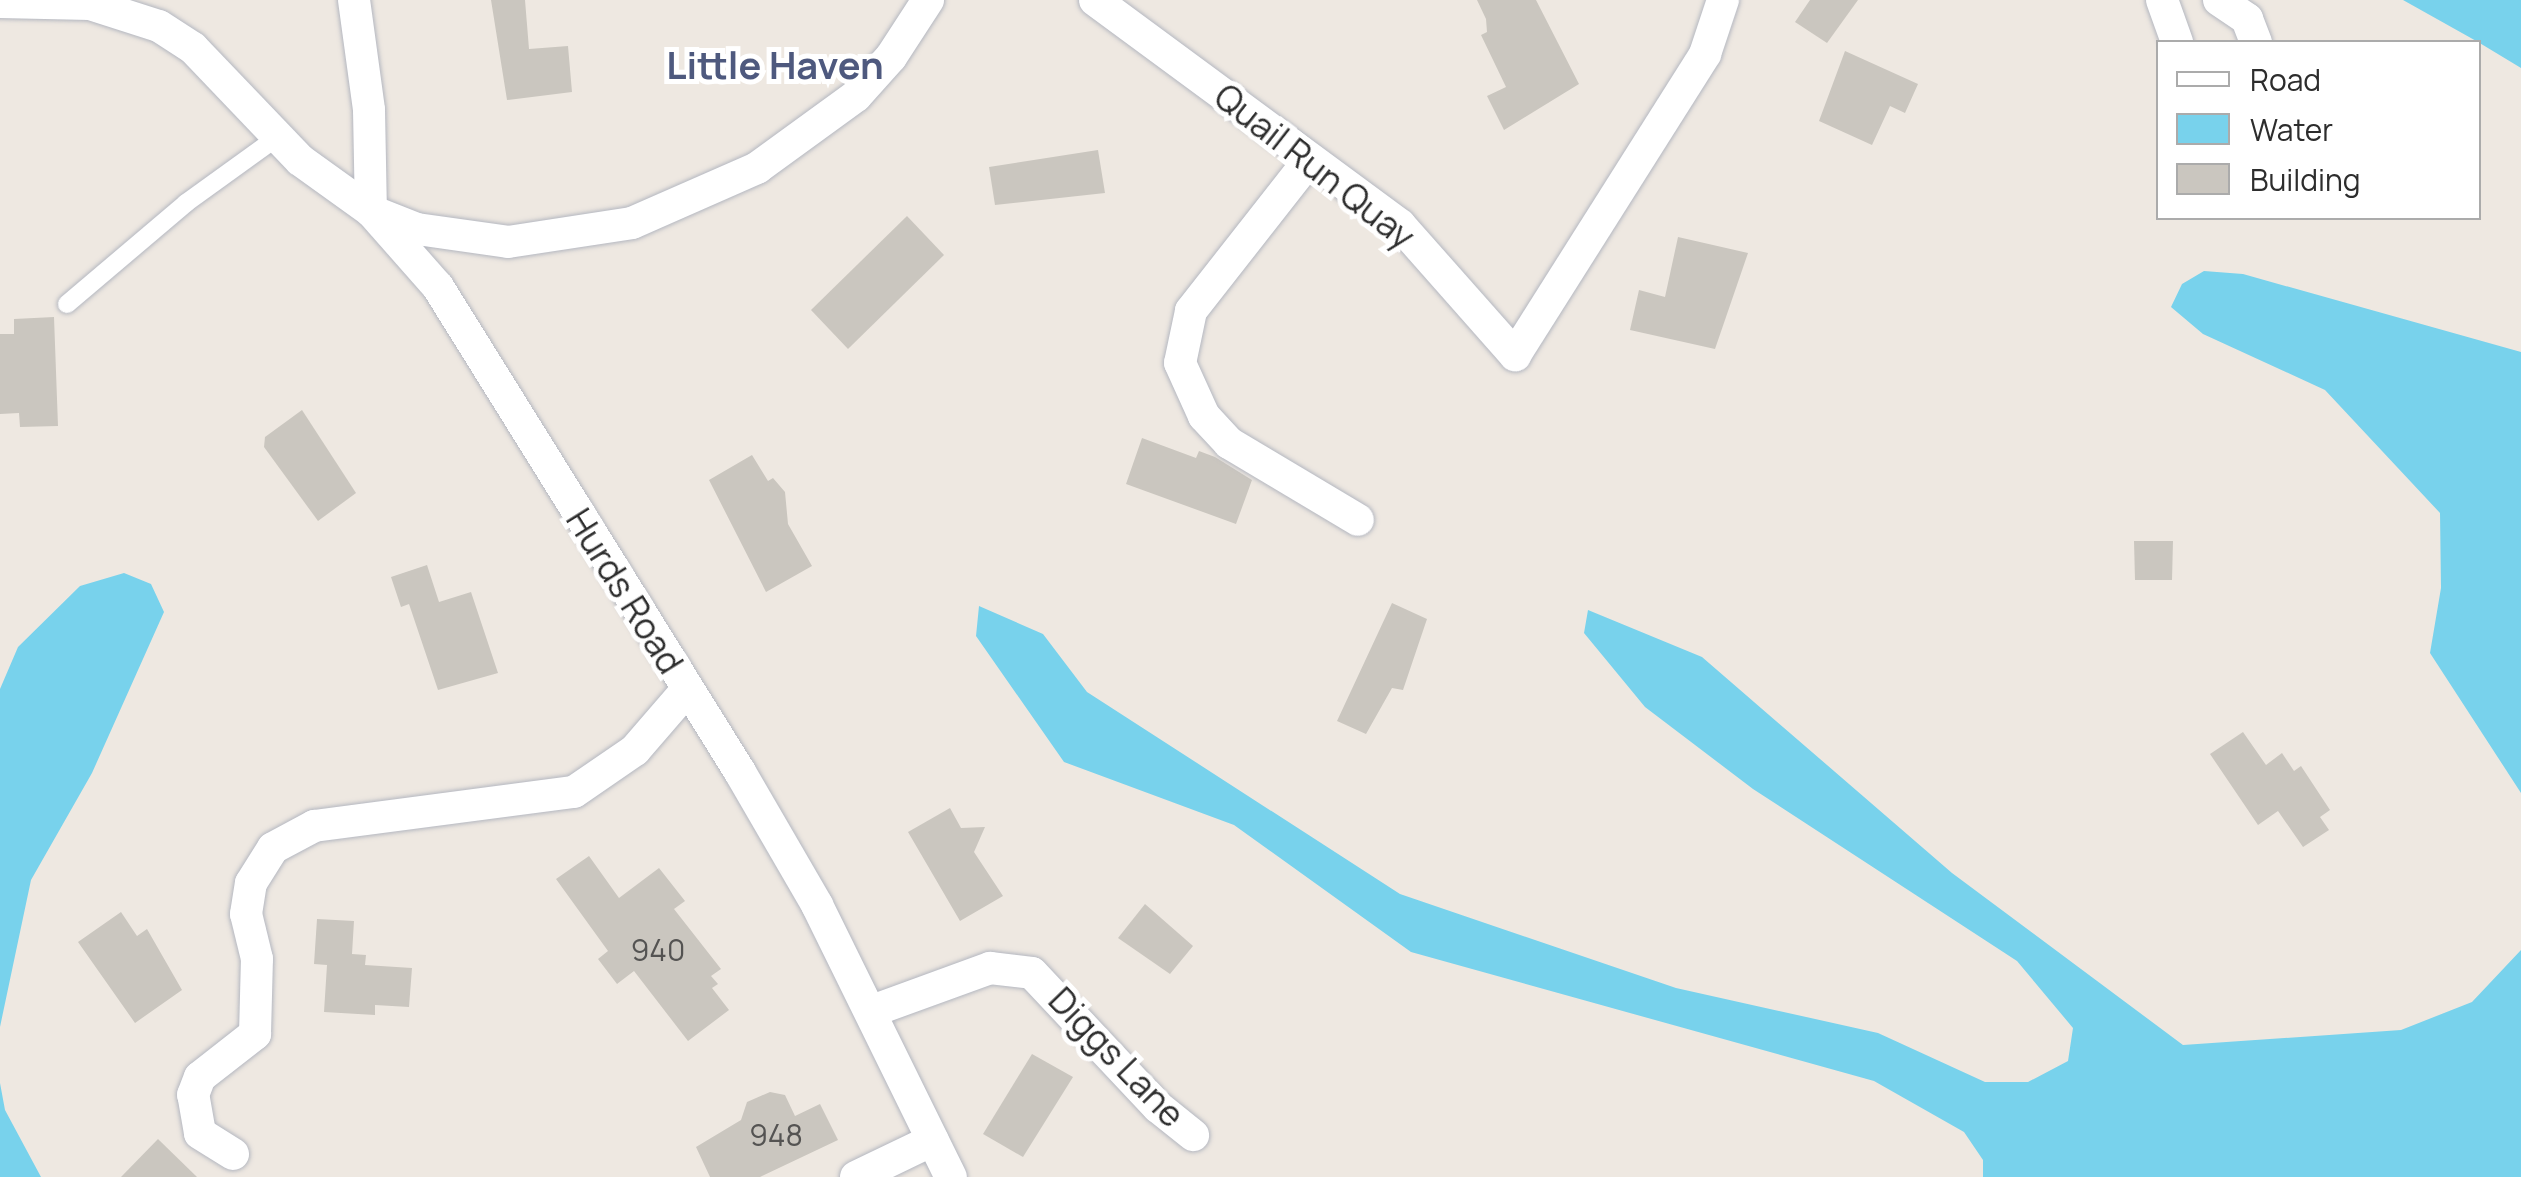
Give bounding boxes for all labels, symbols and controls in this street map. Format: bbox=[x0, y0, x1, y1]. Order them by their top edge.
legend bbox=[2156, 40, 2481, 220]
district label: Little Haven bbox=[666, 42, 884, 88]
text: Road bbox=[2250, 59, 2321, 100]
street label: Quail Run Quay bbox=[1207, 75, 1423, 257]
text: Water bbox=[2250, 109, 2333, 150]
text: Building bbox=[2250, 159, 2361, 200]
street label: Hurds Road bbox=[558, 501, 692, 681]
house number: 940 bbox=[631, 932, 685, 968]
street label: Diggs Lane bbox=[1040, 979, 1194, 1135]
house number: 948 bbox=[749, 1117, 803, 1153]

